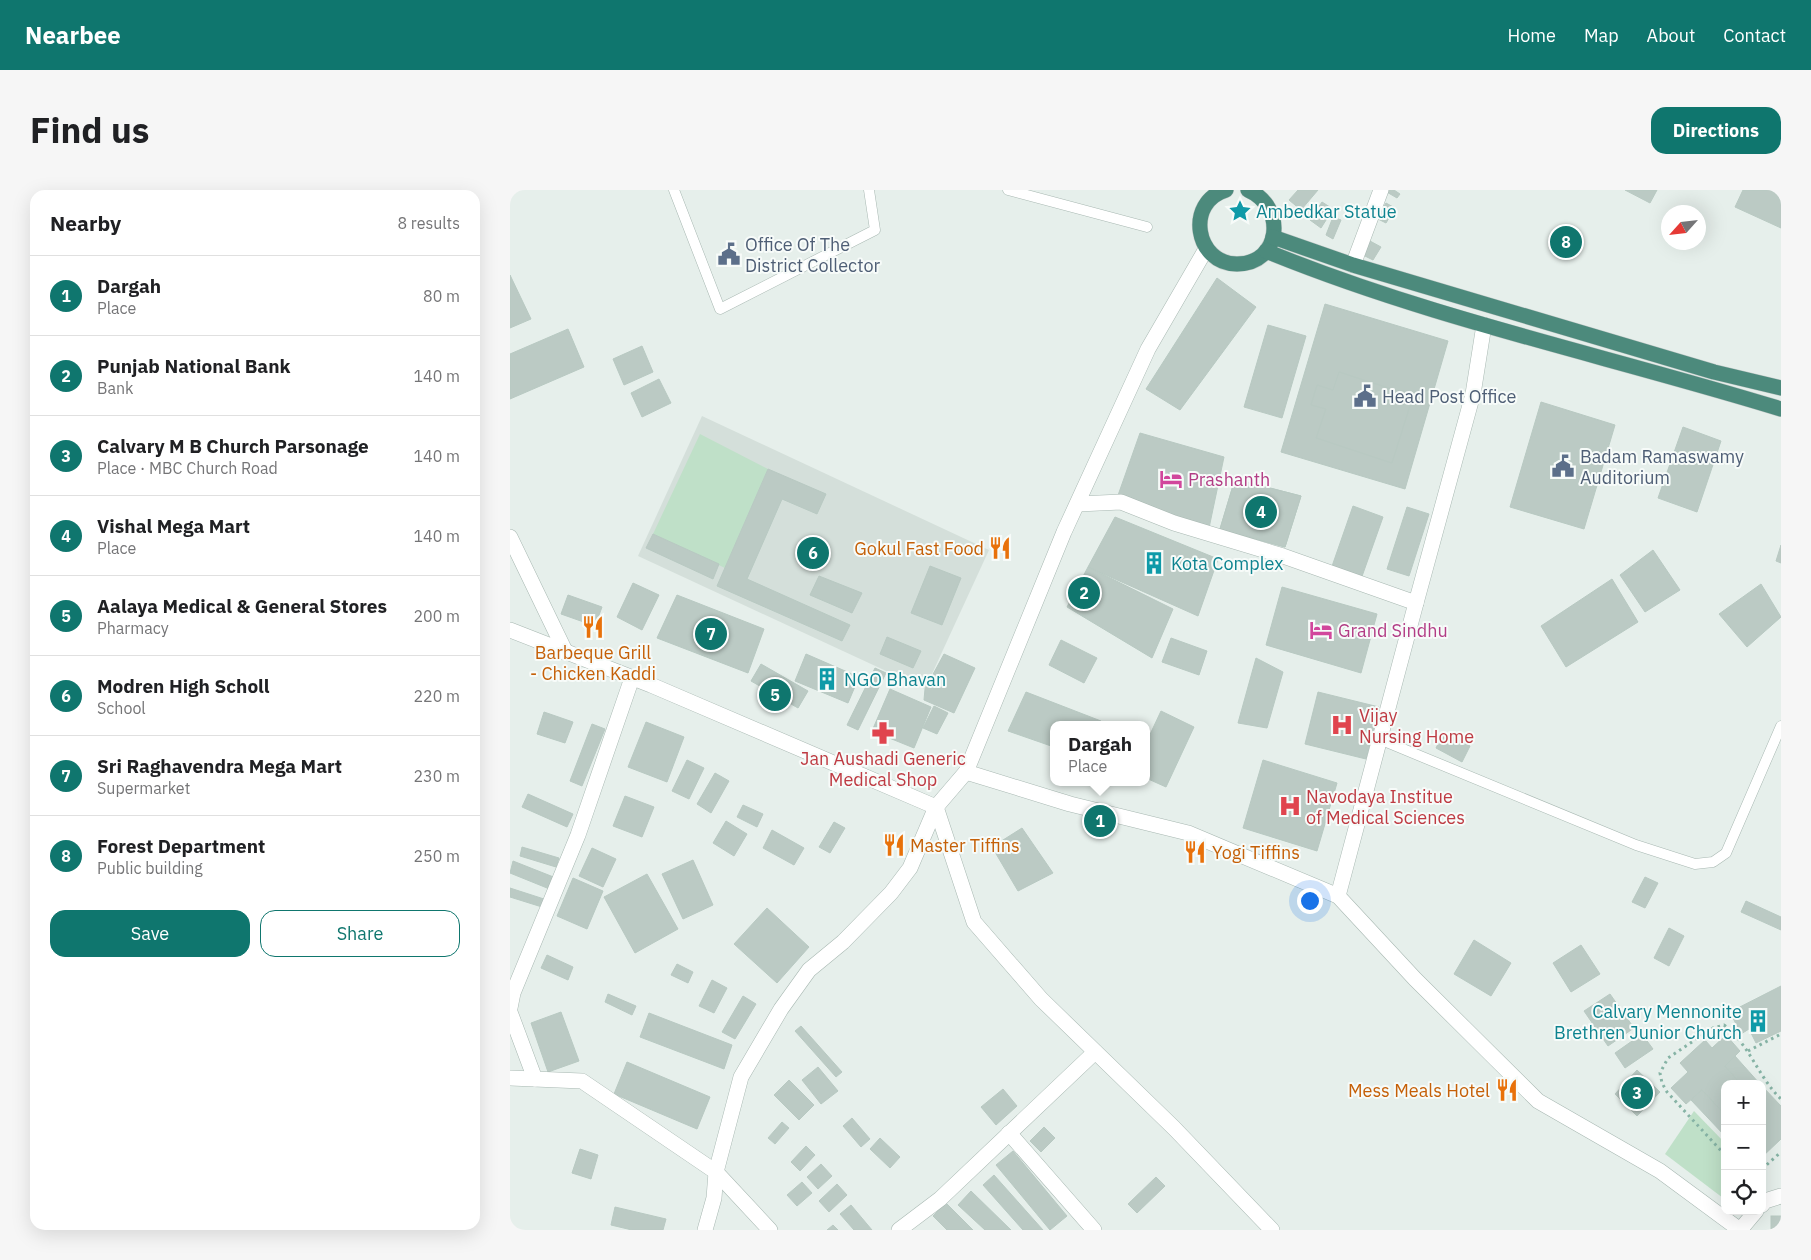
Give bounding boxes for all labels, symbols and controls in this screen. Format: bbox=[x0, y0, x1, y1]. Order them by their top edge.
text: Nearbee bbox=[25, 19, 121, 51]
text: Home bbox=[1508, 24, 1556, 47]
text: Map bbox=[1584, 24, 1619, 47]
text: About bbox=[1647, 24, 1695, 47]
text: Contact bbox=[1723, 24, 1786, 47]
text: Find us bbox=[30, 107, 149, 153]
button: Directions bbox=[1651, 107, 1781, 154]
place icon: Ambedkar Statue bbox=[1227, 198, 1253, 224]
place label: Ambedkar Statue bbox=[1256, 200, 1397, 223]
north arrow bbox=[1661, 205, 1706, 250]
text: Nearby bbox=[50, 209, 121, 237]
text: 8 results bbox=[397, 213, 460, 233]
pin: 8 bbox=[1550, 223, 1582, 261]
place label: Office Of The District Collector bbox=[745, 233, 880, 277]
public building icon: Office Of The District Collector bbox=[716, 241, 742, 267]
text: Dargah bbox=[97, 274, 161, 298]
text: 1 bbox=[61, 286, 71, 306]
text: 80 m bbox=[423, 286, 460, 306]
text: Place bbox=[97, 298, 136, 318]
text: Punjab National Bank bbox=[97, 354, 290, 378]
text: 2 bbox=[61, 366, 71, 386]
text: 140 m bbox=[413, 366, 460, 386]
text: Bank bbox=[97, 378, 134, 398]
public building icon: Head Post Office bbox=[1352, 383, 1378, 409]
place label: Head Post Office bbox=[1382, 385, 1516, 408]
text: Calvary M B Church Parsonage bbox=[97, 434, 369, 458]
place label: Badam Ramaswamy Auditorium bbox=[1580, 445, 1744, 489]
text: 3 bbox=[61, 446, 71, 466]
text: 140 m bbox=[413, 446, 460, 466]
public building icon: Badam Ramaswamy Auditorium bbox=[1550, 453, 1576, 479]
text: Place · MBC Church Road bbox=[97, 458, 278, 478]
hotel icon: Prashanth bbox=[1158, 466, 1184, 492]
place label: Prashanth bbox=[1188, 468, 1270, 491]
pin: 4 bbox=[1245, 493, 1277, 531]
text: Vishal Mega Mart bbox=[97, 514, 250, 538]
text: 4 bbox=[61, 526, 71, 546]
text: 140 m bbox=[413, 526, 460, 546]
pin: 6 bbox=[797, 534, 829, 572]
restaurant icon: Gokul Fast Food bbox=[987, 535, 1013, 561]
place label: Gokul Fast Food bbox=[854, 537, 984, 560]
text: Place bbox=[97, 538, 136, 558]
building icon: Kota Complex bbox=[1141, 550, 1167, 576]
place label: Kota Complex bbox=[1171, 552, 1283, 575]
pin: 2 bbox=[1068, 574, 1100, 612]
text: Aalaya Medical & General Stores bbox=[97, 594, 387, 618]
text: 5 bbox=[61, 606, 71, 626]
text: 200 m bbox=[413, 606, 460, 626]
restaurant icon: Barbeque Grill - Chicken Kaddi bbox=[580, 614, 606, 640]
pin: 7 bbox=[695, 615, 727, 653]
hotel icon: Grand Sindhu bbox=[1308, 617, 1334, 643]
text: Pharmacy bbox=[97, 618, 169, 638]
place label: Grand Sindhu bbox=[1338, 619, 1448, 642]
place label: Barbeque Grill - Chicken Kaddi bbox=[530, 641, 656, 685]
building icon: NGO Bhavan bbox=[814, 666, 840, 692]
place label: NGO Bhavan bbox=[844, 668, 946, 691]
text: Modren High Scholl bbox=[97, 674, 269, 698]
pin: 5 bbox=[759, 676, 791, 714]
text: 6 bbox=[61, 686, 71, 706]
text: 220 m bbox=[413, 686, 460, 706]
text: School bbox=[97, 698, 146, 718]
place label: Vijay Nursing Home bbox=[1359, 704, 1474, 748]
hospital icon: Vijay Nursing Home bbox=[1329, 712, 1355, 738]
pharmacy icon: Jan Aushadi Generic Medical Shop bbox=[870, 720, 896, 746]
popup bbox=[1050, 721, 1150, 786]
text: Dargah bbox=[1068, 732, 1132, 756]
place label: Jan Aushadi Generic Medical Shop bbox=[800, 747, 966, 791]
text: Sri Raghavendra Mega Mart bbox=[97, 754, 342, 778]
text: Place bbox=[1068, 756, 1107, 776]
text: 7 bbox=[61, 766, 71, 786]
text: 230 m bbox=[413, 766, 460, 786]
text: Supermarket bbox=[97, 778, 190, 798]
place label: Navodaya Institue of Medical Sciences bbox=[1306, 785, 1465, 829]
hospital icon: Navodaya Institue of Medical Sciences bbox=[1277, 793, 1303, 819]
pin: 1 bbox=[1084, 802, 1116, 840]
restaurant icon: Master Tiffins bbox=[881, 832, 907, 858]
text: Forest Department bbox=[97, 834, 265, 858]
place label: Master Tiffins bbox=[910, 834, 1020, 857]
restaurant icon: Yogi Tiffins bbox=[1182, 839, 1208, 865]
place label: Yogi Tiffins bbox=[1212, 841, 1300, 864]
text: 8 bbox=[61, 846, 71, 866]
text: 250 m bbox=[413, 846, 460, 866]
text: Public building bbox=[97, 858, 203, 878]
your location bbox=[1297, 888, 1323, 914]
button: Save bbox=[50, 910, 250, 957]
button: Share bbox=[260, 910, 460, 957]
place label: Calvary Mennonite Brethren Junior Church bbox=[1554, 1000, 1742, 1044]
building icon: Calvary Mennonite Brethren Junior Church bbox=[1745, 1008, 1771, 1034]
pin: 3 bbox=[1621, 1074, 1653, 1112]
restaurant icon: Mess Meals Hotel bbox=[1494, 1077, 1520, 1103]
place label: Mess Meals Hotel bbox=[1348, 1079, 1490, 1102]
map controls bbox=[1721, 1080, 1766, 1215]
button: + bbox=[1721, 1080, 1766, 1125]
button: − bbox=[1721, 1125, 1766, 1170]
button: locate bbox=[1721, 1170, 1766, 1215]

